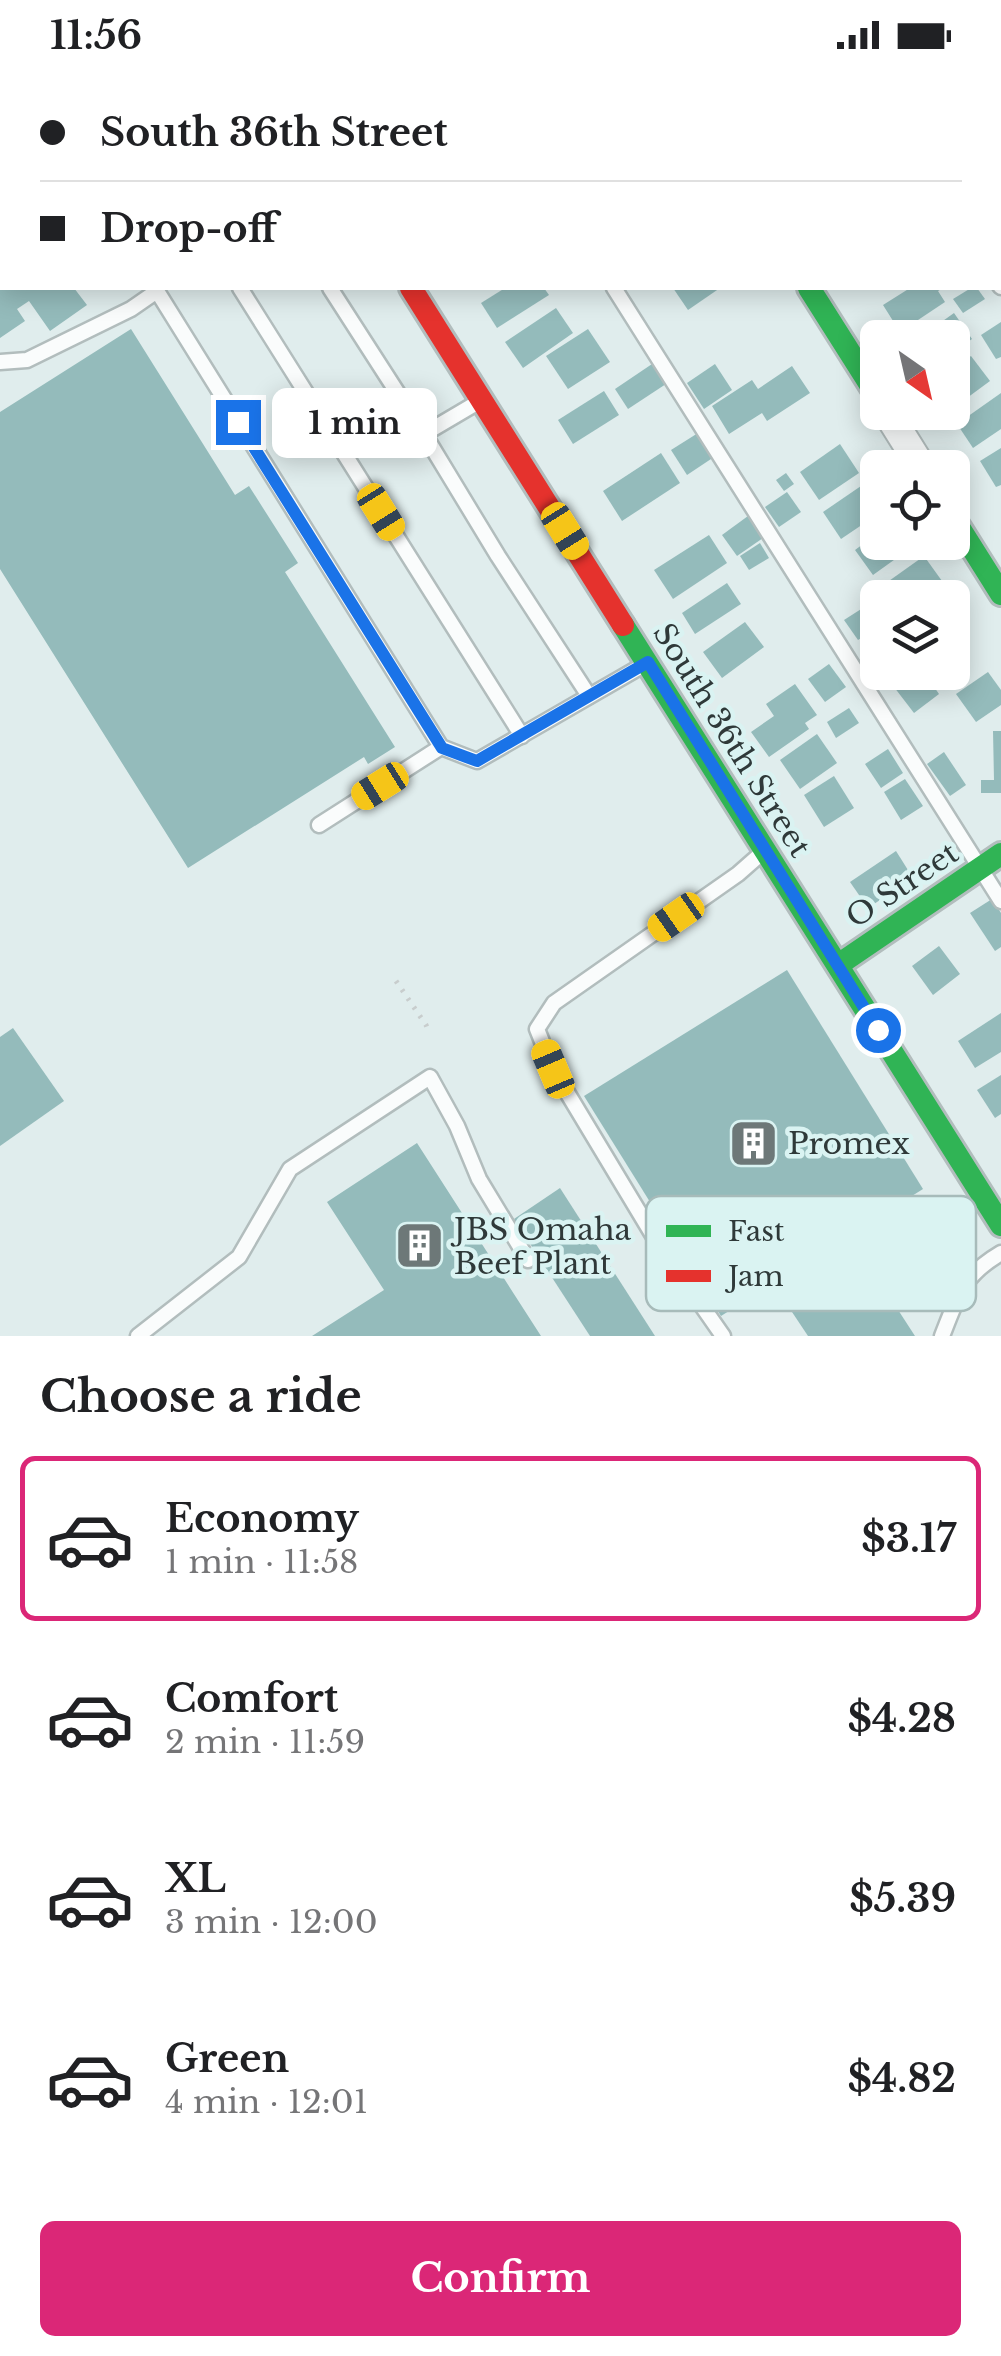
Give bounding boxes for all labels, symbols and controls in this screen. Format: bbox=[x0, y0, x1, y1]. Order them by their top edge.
text: 11:56 bbox=[50, 12, 142, 59]
text: South 36th Street bbox=[100, 109, 448, 156]
text: Drop-off bbox=[100, 205, 277, 252]
north arrow bbox=[860, 320, 970, 430]
map controls bbox=[860, 320, 970, 690]
callout: 1 min bbox=[273, 387, 438, 457]
route end bbox=[216, 400, 261, 445]
text: 1 min bbox=[308, 403, 401, 443]
button: locate bbox=[860, 450, 970, 560]
car bbox=[352, 479, 410, 545]
car bbox=[536, 498, 594, 564]
button: layers bbox=[860, 580, 970, 690]
street label: South 36th Street bbox=[645, 616, 819, 864]
car bbox=[347, 757, 413, 815]
street label: O Street bbox=[839, 834, 966, 936]
car bbox=[643, 888, 709, 946]
route start bbox=[856, 1008, 901, 1053]
car bbox=[527, 1036, 579, 1102]
building icon: Promex bbox=[727, 1117, 779, 1169]
place label: Promex bbox=[788, 1125, 910, 1162]
legend bbox=[646, 1196, 976, 1311]
place label: JBS Omaha Beef Plant bbox=[450, 1211, 632, 1282]
text: Fast bbox=[728, 1214, 785, 1249]
building icon: JBS Omaha Beef Plant bbox=[393, 1220, 445, 1272]
text: Jam bbox=[724, 1259, 784, 1294]
text: Choose a ride bbox=[40, 1368, 362, 1424]
icon: car bbox=[45, 1494, 135, 1584]
text: Economy bbox=[165, 1495, 359, 1542]
text: $3.17 bbox=[861, 1515, 956, 1562]
text: 1 min · 11:58 bbox=[165, 1542, 358, 1582]
icon: car bbox=[45, 1674, 135, 1764]
text: Comfort bbox=[165, 1675, 338, 1722]
text: $4.28 bbox=[848, 1695, 956, 1742]
text: 2 min · 11:59 bbox=[165, 1722, 365, 1762]
icon: car bbox=[45, 1854, 135, 1944]
text: XL bbox=[165, 1855, 226, 1902]
text: $5.39 bbox=[849, 1875, 956, 1922]
text: 3 min · 12:00 bbox=[165, 1902, 377, 1942]
icon: car bbox=[45, 2034, 135, 2124]
text: Green bbox=[165, 2035, 289, 2082]
text: $4.82 bbox=[848, 2055, 956, 2102]
text: 4 min · 12:01 bbox=[165, 2082, 368, 2122]
button: Confirm bbox=[40, 2221, 961, 2336]

